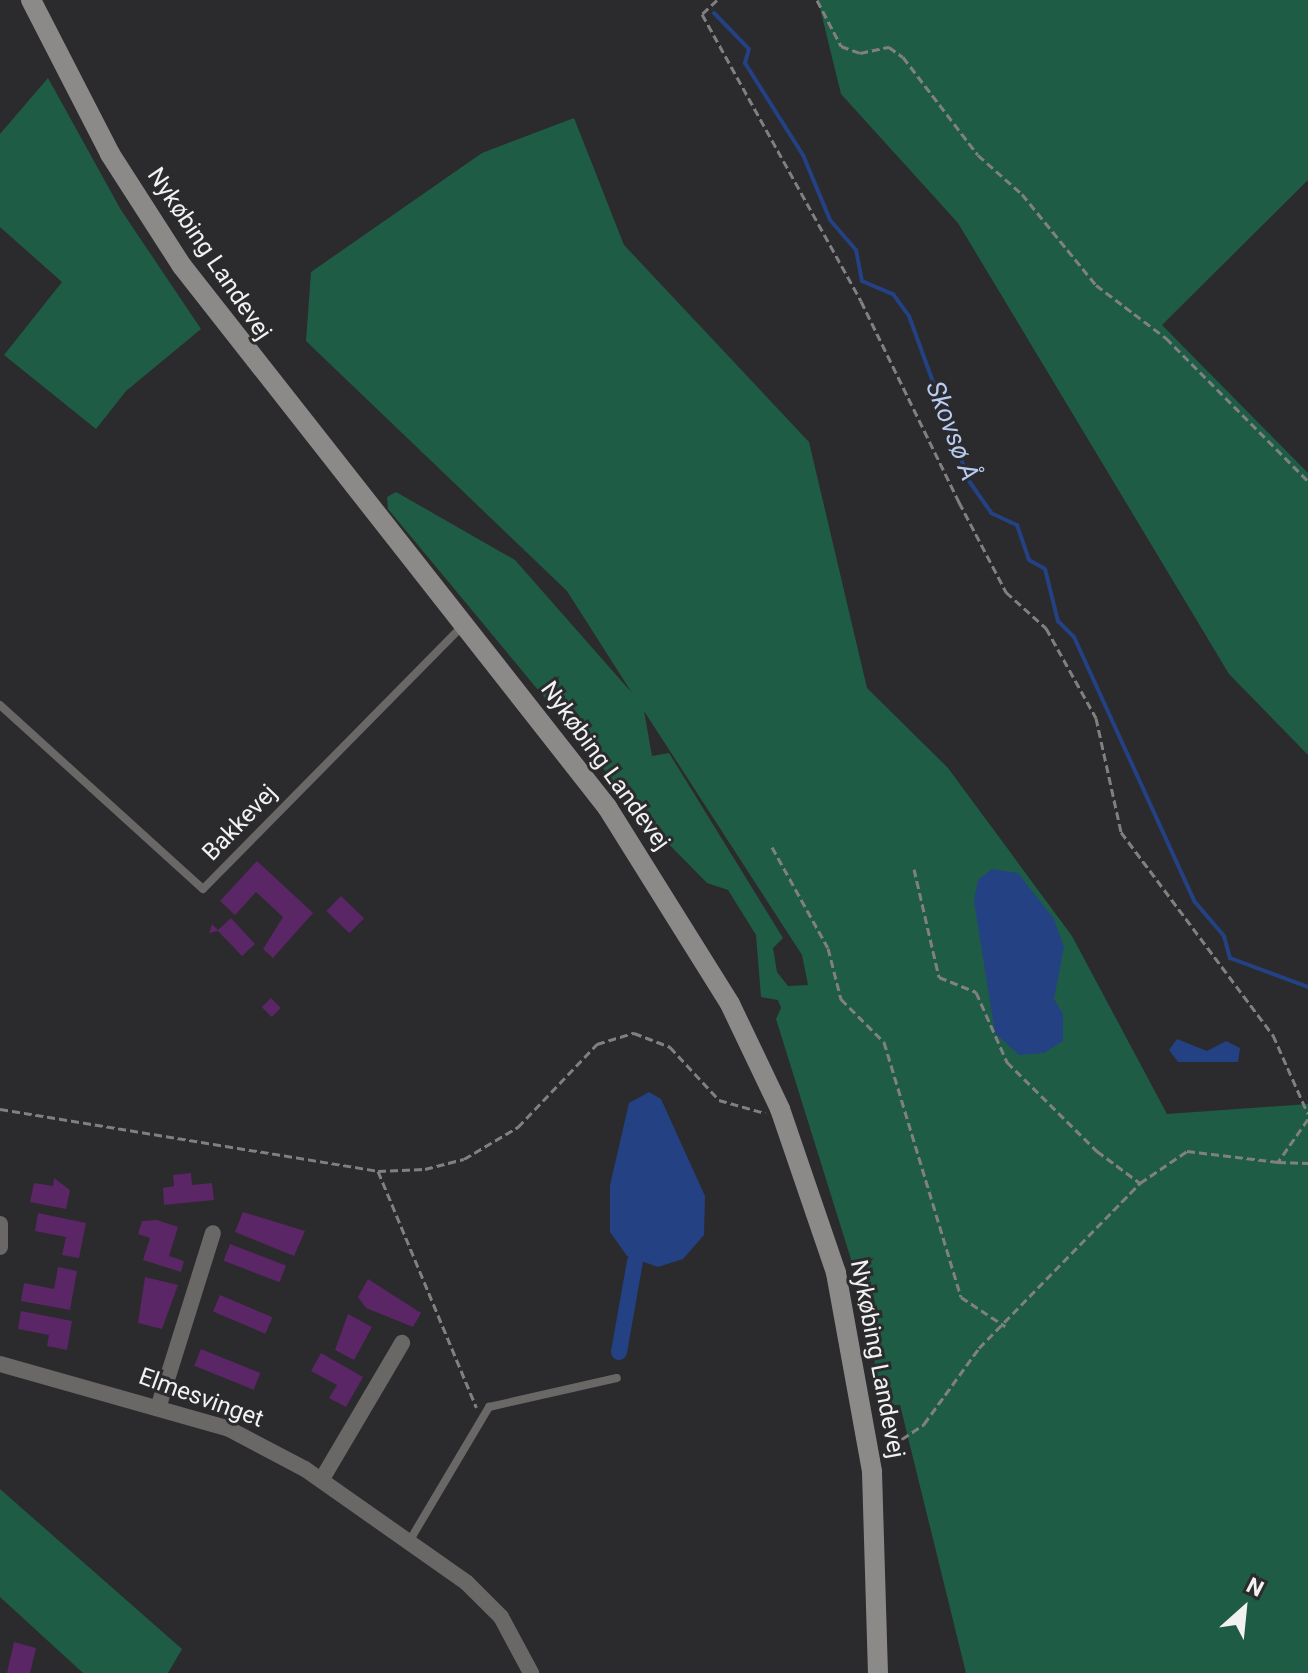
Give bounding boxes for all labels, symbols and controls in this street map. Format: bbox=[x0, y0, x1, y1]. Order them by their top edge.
street label: Nykøbing Landevej bbox=[141, 162, 277, 346]
water label: Skovsø Å bbox=[919, 377, 985, 485]
street label: Nykøbing Landevej bbox=[534, 676, 676, 856]
street label: Bakkevej bbox=[197, 779, 283, 867]
street label: Nykøbing Landevej bbox=[844, 1257, 910, 1461]
street label: Elmesvinget bbox=[135, 1362, 267, 1434]
north arrow bbox=[1204, 1569, 1284, 1649]
text: N bbox=[1243, 1573, 1268, 1602]

